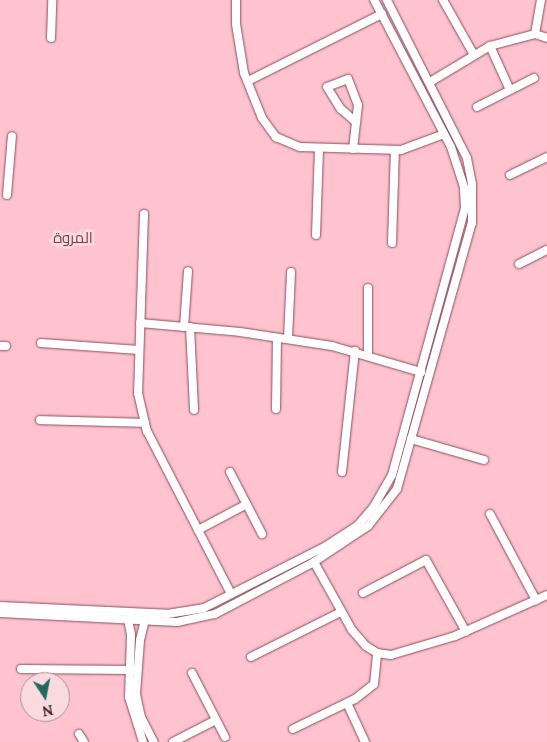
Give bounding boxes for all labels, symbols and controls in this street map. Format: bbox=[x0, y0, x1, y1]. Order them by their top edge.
district label: المروة bbox=[53, 229, 93, 247]
north arrow bbox=[20, 672, 70, 722]
text: N bbox=[41, 701, 55, 721]

